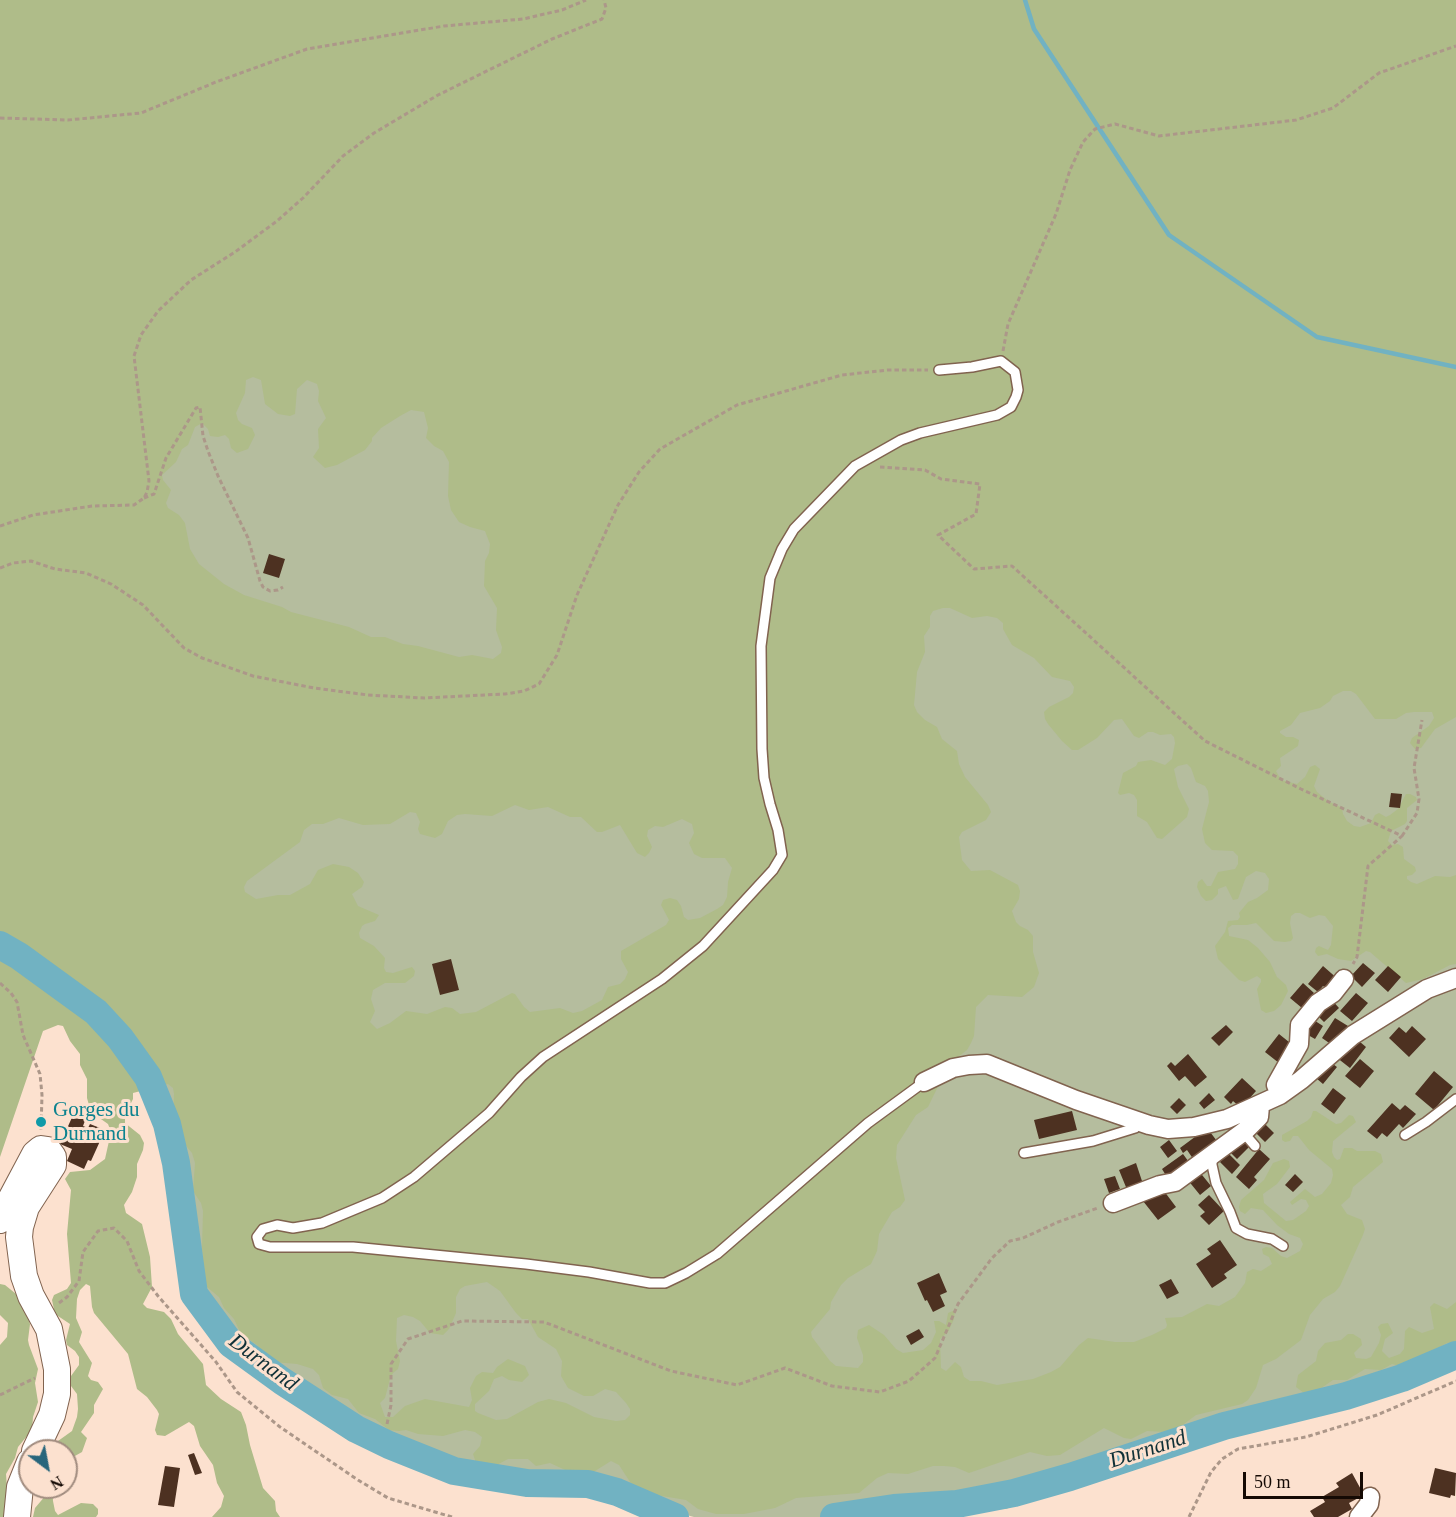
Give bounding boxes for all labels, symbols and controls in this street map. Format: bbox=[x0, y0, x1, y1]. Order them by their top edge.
place label: Gorges du Durnand bbox=[53, 1097, 140, 1147]
marker: Gorges du Durnand bbox=[34, 1115, 48, 1129]
water label: Durnand bbox=[223, 1329, 303, 1397]
water label: Durnand bbox=[1106, 1425, 1190, 1475]
north arrow bbox=[18, 1439, 78, 1499]
scale bar bbox=[1246, 1460, 1366, 1498]
text: 50 m bbox=[1254, 1472, 1291, 1492]
text: N bbox=[47, 1473, 66, 1493]

